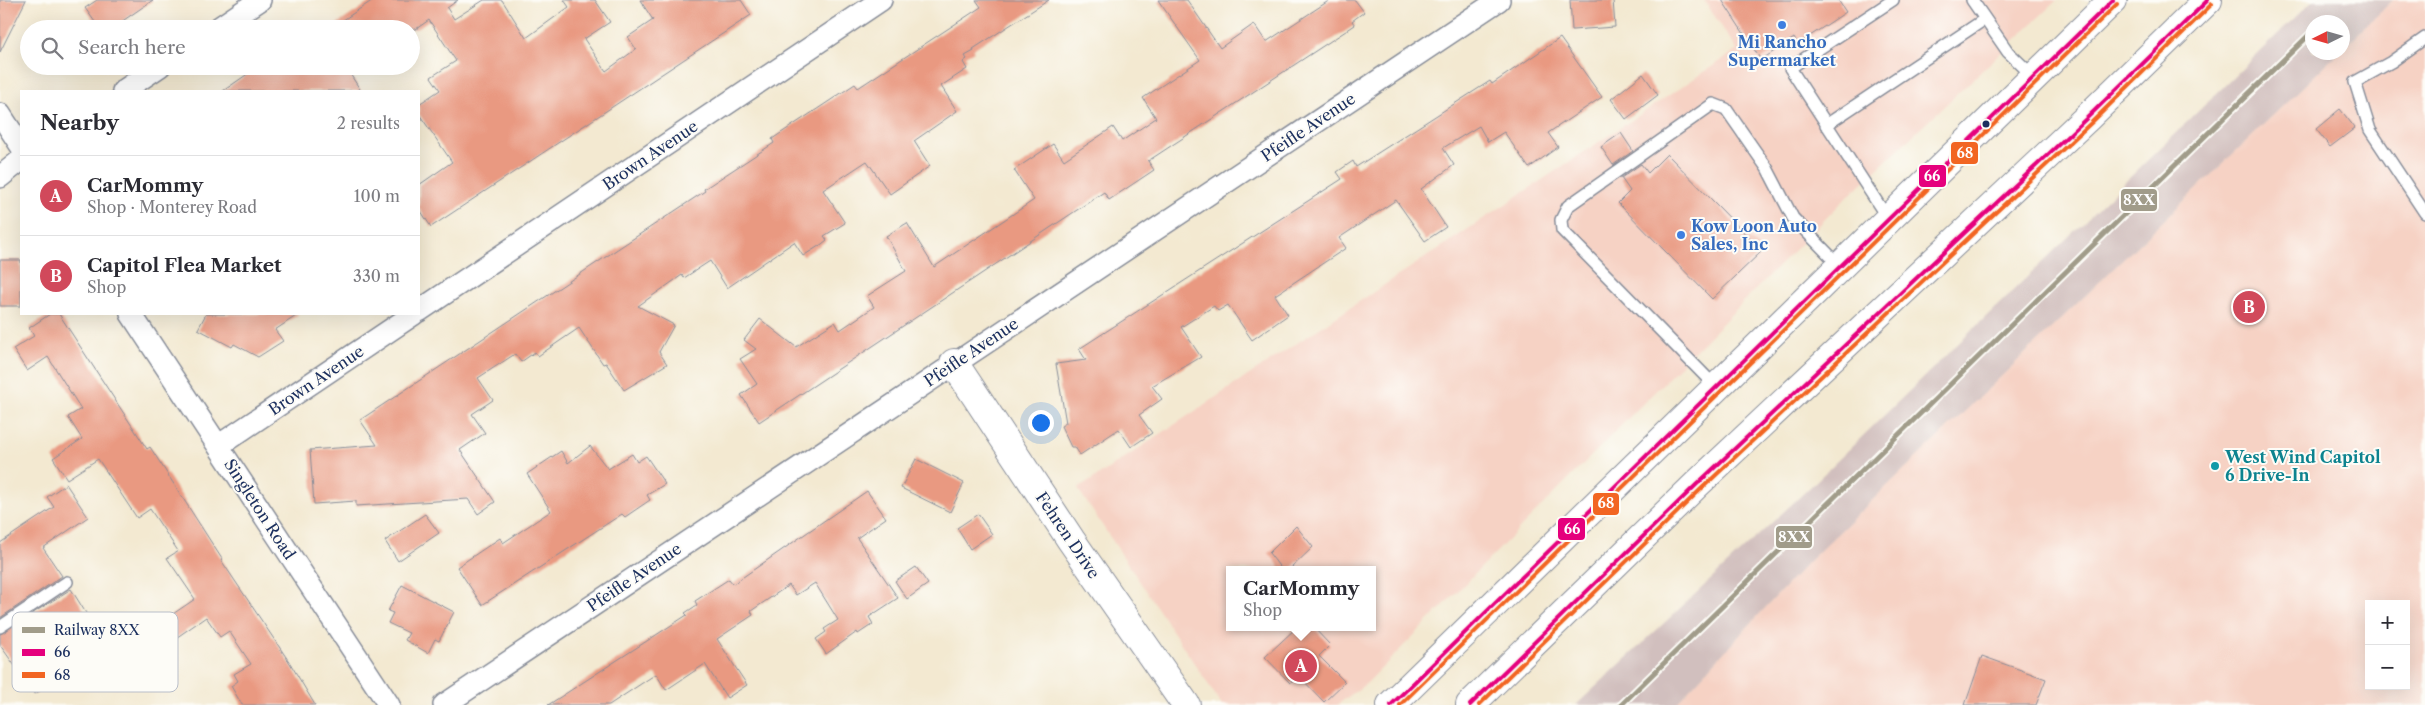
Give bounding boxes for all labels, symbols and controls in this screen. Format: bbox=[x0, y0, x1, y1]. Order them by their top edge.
north arrow bbox=[2305, 15, 2350, 60]
marker: Mi Rancho Supermarket bbox=[1776, 19, 1788, 31]
search box bbox=[20, 20, 420, 75]
place label: Mi Rancho Supermarket bbox=[1728, 32, 1837, 70]
icon: search bbox=[38, 34, 66, 62]
text: Search here bbox=[78, 36, 186, 59]
street label: Pfeifle Avenue bbox=[1257, 88, 1359, 166]
text: Nearby bbox=[40, 110, 119, 135]
text: 2 results bbox=[337, 113, 400, 133]
street label: Brown Avenue bbox=[598, 116, 702, 194]
unlabelled marker bbox=[1981, 119, 1991, 129]
line badge: 68 bbox=[1950, 141, 1979, 165]
text: 68 bbox=[1957, 144, 1973, 162]
line badge: 66 bbox=[1918, 164, 1947, 188]
text: 66 bbox=[1924, 167, 1940, 185]
text: CarMommy bbox=[87, 174, 203, 197]
text: A bbox=[50, 186, 62, 206]
text: 100 m bbox=[354, 186, 400, 206]
line badge: 8XX bbox=[2120, 188, 2158, 212]
text: 8XX bbox=[2123, 191, 2155, 209]
text: Shop · Monterey Road bbox=[87, 197, 257, 217]
place label: Kow Loon Auto Sales, Inc bbox=[1691, 216, 1817, 254]
marker: Kow Loon Auto Sales, Inc bbox=[1675, 229, 1687, 241]
text: Capitol Flea Market bbox=[87, 254, 282, 277]
text: B bbox=[50, 266, 62, 286]
text: 330 m bbox=[353, 266, 400, 286]
text: Shop bbox=[87, 277, 126, 297]
pin: B bbox=[2233, 288, 2265, 326]
street label: Pfeifle Avenue bbox=[920, 313, 1022, 391]
street label: Brown Avenue bbox=[264, 341, 368, 419]
your location bbox=[1028, 410, 1054, 436]
place label: West Wind Capitol 6 Drive-In bbox=[2224, 447, 2381, 485]
street label: Singleton Road bbox=[220, 455, 300, 563]
marker: West Wind Capitol 6 Drive-In bbox=[2209, 460, 2221, 472]
street label: Fehren Drive bbox=[1032, 488, 1104, 582]
line badge: 68 bbox=[1592, 492, 1620, 516]
text: 68 bbox=[1598, 494, 1614, 512]
line badge: 66 bbox=[1557, 517, 1586, 541]
text: 66 bbox=[1564, 520, 1580, 538]
line badge: 8XX bbox=[1775, 525, 1813, 549]
text: 8XX bbox=[1778, 528, 1810, 546]
street label: Pfeifle Avenue bbox=[583, 538, 685, 616]
popup bbox=[1226, 566, 1376, 631]
text: CarMommy bbox=[1243, 577, 1359, 600]
text: Shop bbox=[1243, 600, 1282, 620]
map controls bbox=[2365, 600, 2410, 690]
button: + bbox=[2365, 600, 2410, 645]
legend bbox=[12, 612, 178, 692]
text: Railway 8XX bbox=[54, 621, 140, 639]
text: 66 bbox=[54, 643, 70, 661]
button: − bbox=[2365, 645, 2410, 690]
pin: A bbox=[1285, 647, 1317, 685]
text: 68 bbox=[54, 666, 71, 684]

